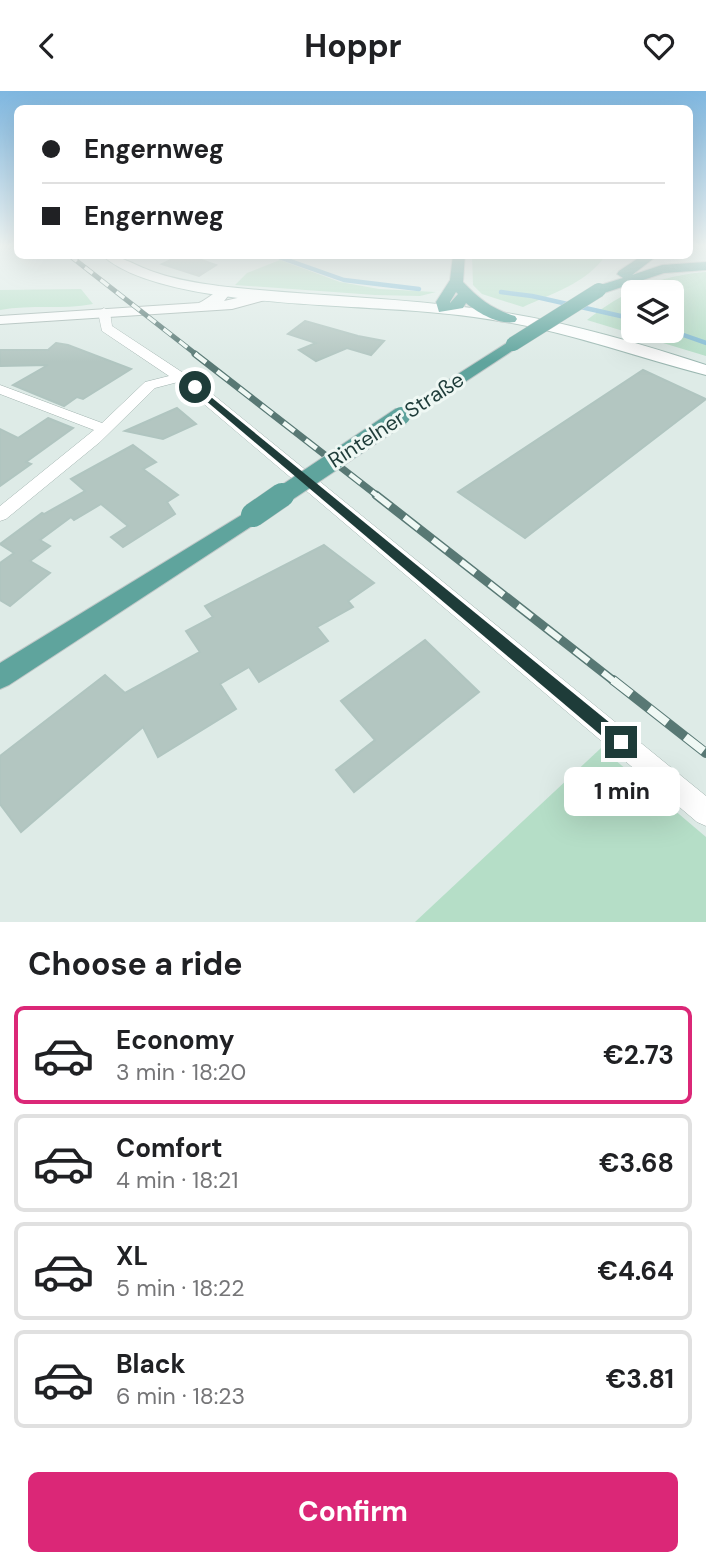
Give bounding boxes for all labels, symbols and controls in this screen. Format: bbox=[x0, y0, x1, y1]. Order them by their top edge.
text: Hoppr bbox=[304, 25, 402, 67]
icon: back bbox=[28, 27, 66, 65]
icon: heart bbox=[640, 27, 678, 65]
text: Engernweg bbox=[84, 132, 224, 166]
text: Engernweg bbox=[84, 199, 224, 233]
map controls bbox=[621, 280, 684, 343]
button: layers bbox=[621, 280, 684, 343]
street label: Rintelner Straße bbox=[323, 366, 469, 474]
route start bbox=[179, 371, 211, 403]
route end bbox=[605, 726, 637, 758]
callout: 1 min bbox=[563, 767, 679, 815]
text: 1 min bbox=[594, 776, 650, 806]
text: Choose a ride bbox=[28, 943, 243, 985]
text: Economy bbox=[116, 1023, 234, 1057]
icon: car bbox=[32, 1024, 95, 1087]
text: €2.73 bbox=[603, 1038, 674, 1072]
text: 3 min · 18:20 bbox=[116, 1057, 246, 1087]
text: Comfort bbox=[116, 1131, 222, 1165]
icon: car bbox=[32, 1132, 95, 1195]
text: €3.68 bbox=[599, 1146, 674, 1180]
text: 4 min · 18:21 bbox=[116, 1165, 238, 1195]
text: XL bbox=[116, 1239, 148, 1273]
icon: car bbox=[32, 1240, 95, 1303]
text: €4.64 bbox=[597, 1254, 674, 1288]
text: 5 min · 18:22 bbox=[116, 1273, 244, 1303]
text: Black bbox=[116, 1347, 186, 1381]
icon: car bbox=[32, 1348, 95, 1411]
text: €3.81 bbox=[606, 1362, 674, 1396]
text: 6 min · 18:23 bbox=[116, 1381, 245, 1411]
button: Confirm bbox=[28, 1472, 678, 1552]

